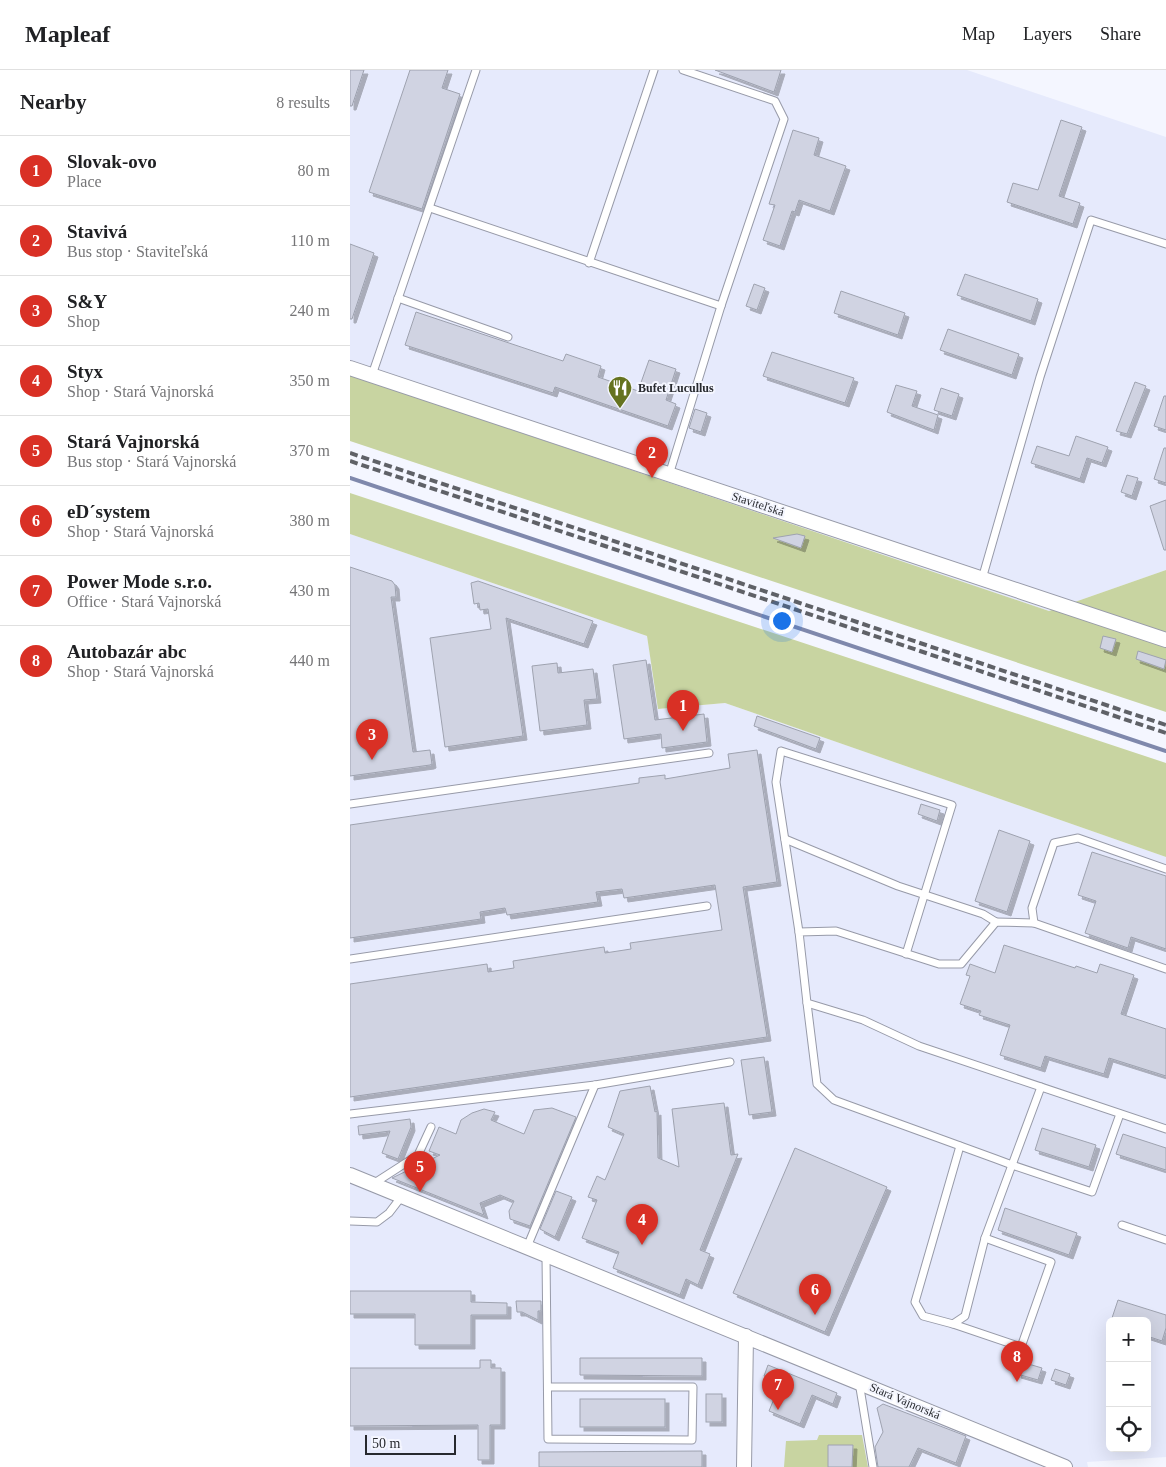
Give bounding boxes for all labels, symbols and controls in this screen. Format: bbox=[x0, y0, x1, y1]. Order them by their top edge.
text: Mapleaf bbox=[25, 21, 110, 47]
text: Map bbox=[962, 24, 995, 44]
text: Layers bbox=[1023, 24, 1072, 44]
text: Share bbox=[1100, 24, 1141, 44]
text: Nearby bbox=[20, 90, 87, 114]
text: 8 results bbox=[276, 94, 330, 111]
text: Slovak-ovo bbox=[67, 151, 157, 172]
text: 1 bbox=[32, 162, 40, 179]
text: 80 m bbox=[298, 162, 330, 179]
text: Place bbox=[67, 173, 102, 190]
text: Stavivá bbox=[67, 221, 127, 242]
text: 2 bbox=[32, 232, 40, 249]
text: 110 m bbox=[290, 232, 330, 249]
text: Bus stop · Staviteľská bbox=[67, 243, 208, 260]
text: S&Y bbox=[67, 291, 107, 312]
text: 3 bbox=[32, 302, 40, 319]
text: 240 m bbox=[290, 302, 330, 319]
text: Shop bbox=[67, 313, 100, 330]
text: Styx bbox=[67, 361, 103, 382]
text: 4 bbox=[32, 372, 40, 389]
text: 350 m bbox=[290, 372, 330, 389]
restaurant icon: Bufet Lucullus bbox=[607, 375, 633, 409]
place label: Bufet Lucullus bbox=[638, 381, 714, 395]
text: Shop · Stará Vajnorská bbox=[67, 383, 214, 400]
text: Stará Vajnorská bbox=[67, 431, 200, 452]
pin: 2 bbox=[636, 437, 668, 478]
text: 5 bbox=[32, 442, 40, 459]
text: 370 m bbox=[290, 442, 330, 459]
text: Bus stop · Stará Vajnorská bbox=[67, 453, 236, 470]
street label: Staviteľská bbox=[730, 489, 787, 519]
text: eD´system bbox=[67, 501, 150, 522]
text: 6 bbox=[32, 512, 40, 529]
text: 380 m bbox=[290, 512, 330, 529]
text: Shop · Stará Vajnorská bbox=[67, 523, 214, 540]
text: Power Mode s.r.o. bbox=[67, 571, 212, 592]
text: 7 bbox=[32, 582, 40, 599]
text: 430 m bbox=[290, 582, 330, 599]
text: Office · Stará Vajnorská bbox=[67, 593, 221, 610]
your location bbox=[769, 608, 795, 634]
text: Autobazár abc bbox=[67, 641, 186, 662]
text: 8 bbox=[32, 652, 40, 669]
text: 440 m bbox=[290, 652, 330, 669]
text: Shop · Stará Vajnorská bbox=[67, 663, 214, 680]
pin: 1 bbox=[667, 690, 699, 731]
pin: 3 bbox=[356, 719, 388, 760]
pin: 5 bbox=[404, 1151, 436, 1192]
pin: 4 bbox=[626, 1204, 658, 1245]
pin: 6 bbox=[799, 1274, 831, 1315]
map controls bbox=[1106, 1317, 1151, 1452]
button: + bbox=[1106, 1317, 1151, 1362]
pin: 8 bbox=[1001, 1341, 1033, 1382]
button: − bbox=[1106, 1362, 1151, 1407]
pin: 7 bbox=[762, 1369, 794, 1410]
street label: Stará Vajnorská bbox=[868, 1380, 943, 1422]
button: locate bbox=[1106, 1407, 1151, 1452]
scale bar bbox=[365, 1432, 456, 1455]
text: 50 m bbox=[372, 1436, 400, 1451]

